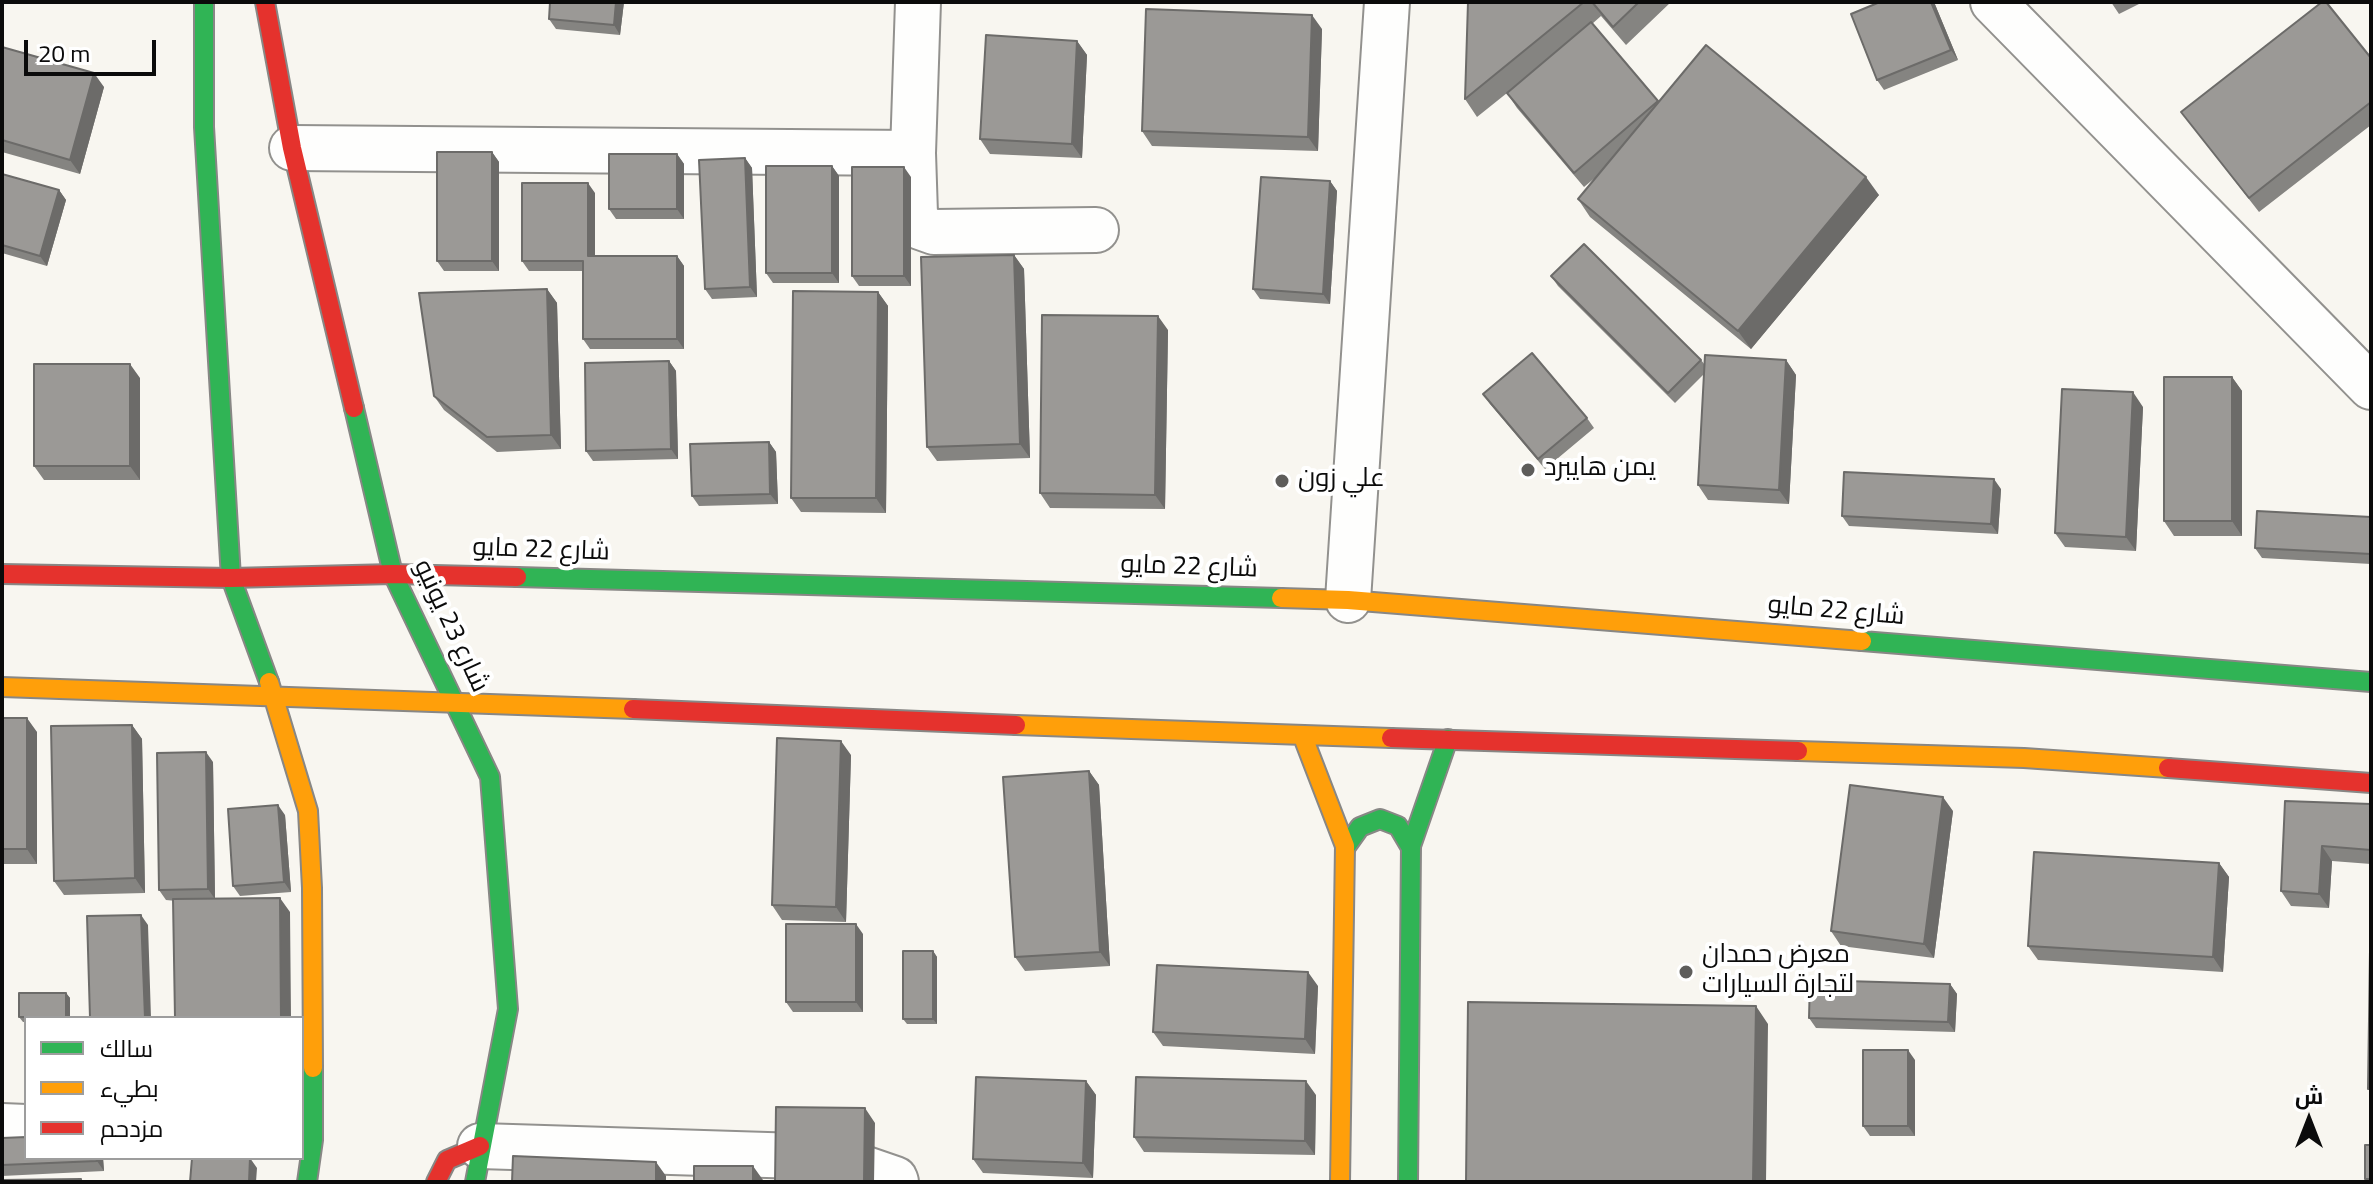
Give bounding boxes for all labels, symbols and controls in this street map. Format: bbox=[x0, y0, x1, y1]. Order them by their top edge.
scale bar bbox=[28, 24, 160, 74]
text: 20 m bbox=[38, 31, 90, 76]
place label: يمن هايبرد bbox=[1544, 454, 1656, 486]
marker: يمن هايبرد bbox=[1519, 461, 1537, 479]
place label: علي زون bbox=[1298, 465, 1385, 497]
marker: علي زون bbox=[1273, 472, 1291, 490]
street label: شارع 22 مايو bbox=[472, 534, 610, 570]
street label: شارع 22 مايو bbox=[1120, 551, 1258, 587]
street label: شارع 23 يونيو bbox=[405, 556, 493, 698]
street label: شارع 22 مايو bbox=[1766, 591, 1906, 635]
place label: معرض حمدان لتجارة السيارات bbox=[1702, 941, 1854, 1002]
marker: معرض حمدان لتجارة السيارات bbox=[1677, 963, 1695, 981]
legend bbox=[24, 1016, 304, 1160]
text: سالك bbox=[100, 1026, 153, 1071]
text: بطيء bbox=[100, 1066, 159, 1111]
text: ش bbox=[2295, 1075, 2323, 1117]
north arrow bbox=[2269, 1080, 2349, 1160]
text: مزدحم bbox=[100, 1106, 163, 1151]

